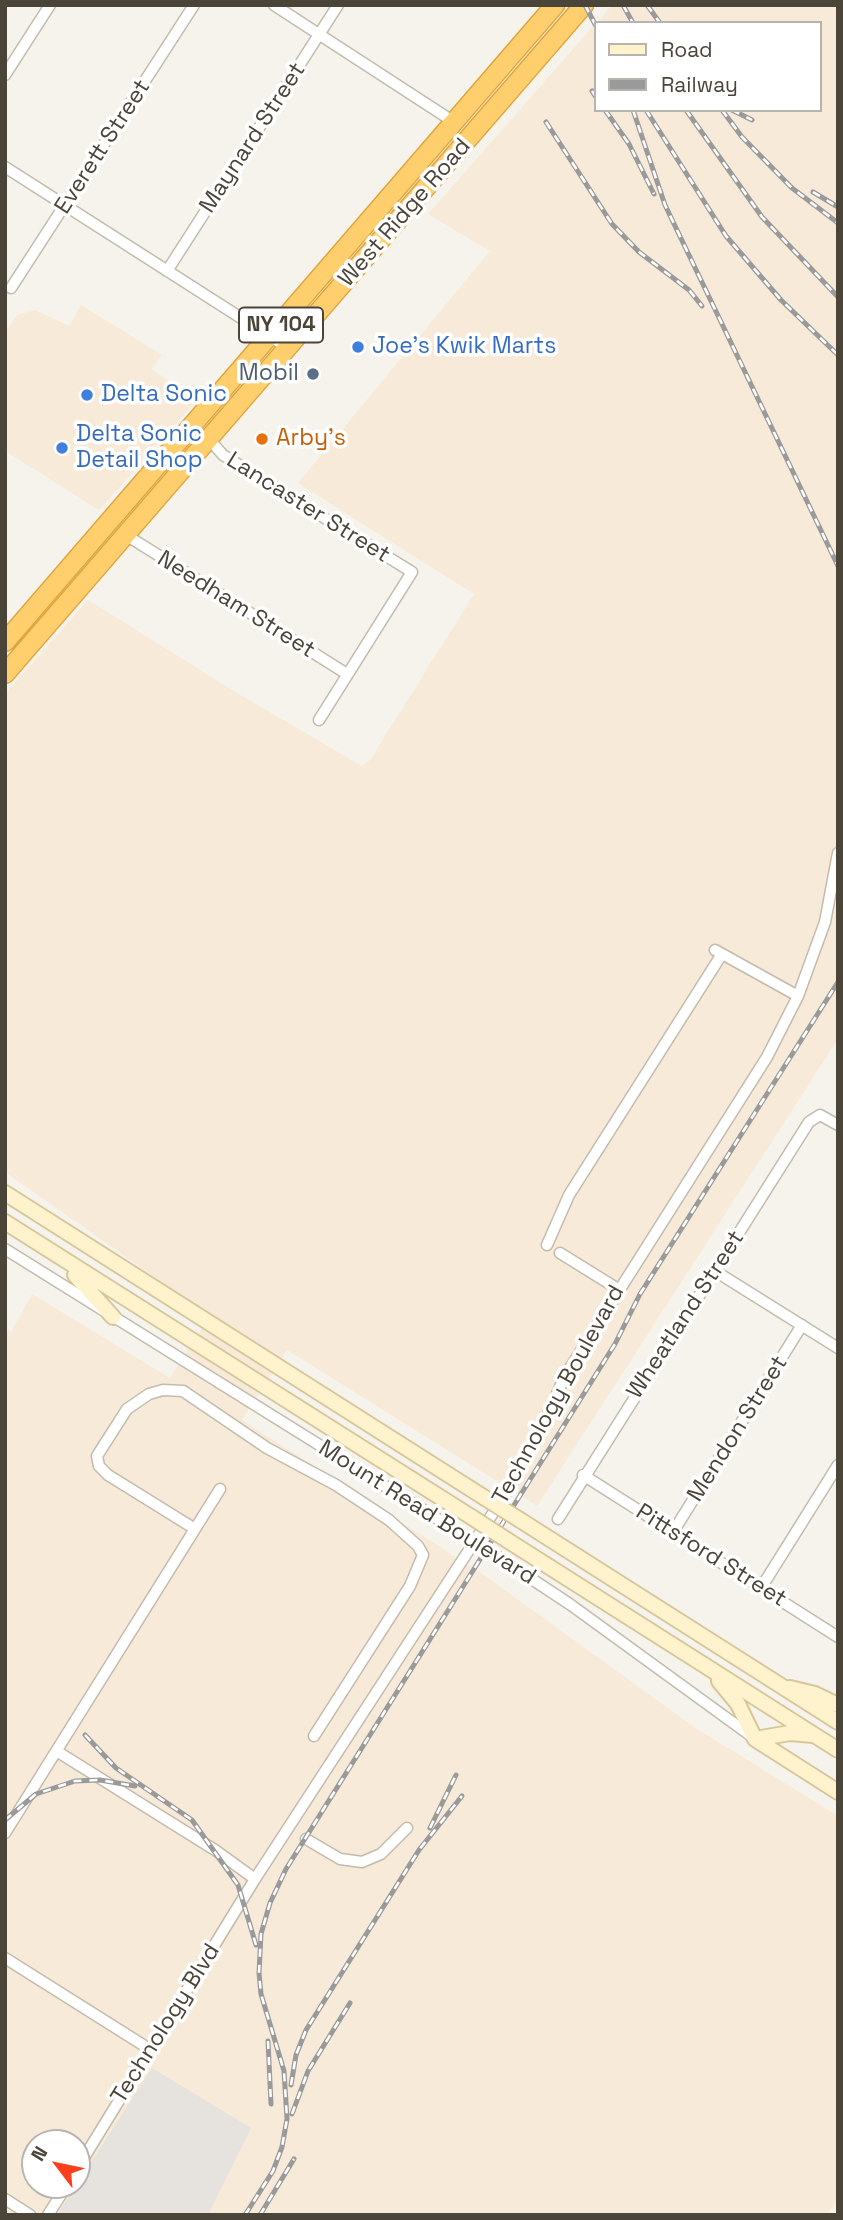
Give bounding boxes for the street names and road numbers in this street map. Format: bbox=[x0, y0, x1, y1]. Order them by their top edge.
street label: Maynard Street bbox=[194, 58, 312, 218]
street label: Everett Street bbox=[49, 75, 157, 219]
street label: West Ridge Road bbox=[333, 133, 477, 293]
road number: NY 104 bbox=[239, 308, 323, 342]
street label: Lancaster Street bbox=[221, 447, 395, 569]
street label: Needham Street bbox=[152, 545, 320, 665]
street label: Wheatland Street bbox=[621, 1226, 751, 1404]
street label: Technology Boulevard bbox=[487, 1281, 631, 1509]
street label: Mendon Street bbox=[682, 1351, 794, 1507]
street label: Mount Read Boulevard bbox=[313, 1435, 541, 1591]
street label: Pittsford Street bbox=[631, 1499, 791, 1613]
street label: Technology Blvd bbox=[106, 1939, 226, 2109]

